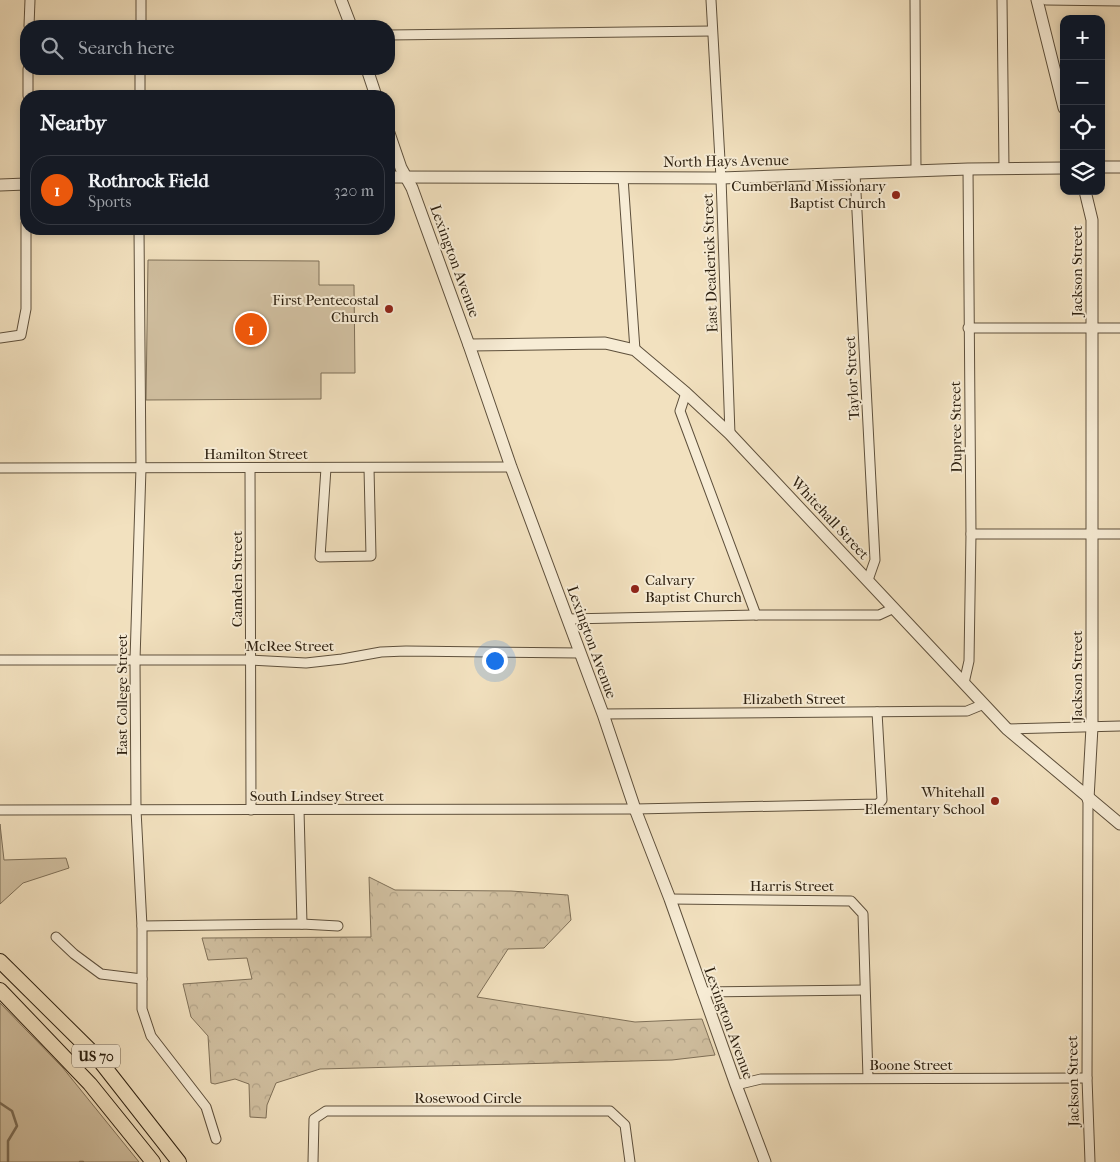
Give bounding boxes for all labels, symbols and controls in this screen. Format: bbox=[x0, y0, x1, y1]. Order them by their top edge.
map controls bbox=[1060, 15, 1105, 195]
button: + bbox=[1060, 15, 1105, 60]
search box bbox=[20, 20, 395, 75]
icon: search bbox=[38, 34, 66, 62]
text: Search here bbox=[78, 37, 174, 59]
button: − bbox=[1060, 60, 1105, 105]
button: locate bbox=[1060, 105, 1105, 150]
text: Nearby bbox=[40, 111, 106, 135]
button: layers bbox=[1060, 150, 1105, 195]
street label: North Hays Avenue bbox=[663, 151, 790, 171]
text: Rothrock Field bbox=[88, 170, 209, 192]
place label: Cumberland Missionary Baptist Church bbox=[731, 177, 887, 212]
text: 1 bbox=[54, 181, 60, 200]
text: 320 m bbox=[334, 181, 374, 200]
marker: Cumberland Missionary Baptist Church bbox=[890, 189, 902, 201]
text: Sports bbox=[88, 192, 131, 211]
street label: East Deaderick Street bbox=[699, 192, 721, 333]
street label: Lexington Avenue bbox=[426, 202, 484, 320]
street label: Jackson Street bbox=[1068, 225, 1086, 318]
place label: First Pentecostal Church bbox=[272, 291, 380, 326]
marker: First Pentecostal Church bbox=[383, 303, 395, 315]
pin: 1 bbox=[235, 310, 267, 348]
street label: Taylor Street bbox=[841, 335, 863, 421]
street label: Dupree Street bbox=[946, 380, 966, 473]
street label: Hamilton Street bbox=[204, 445, 309, 463]
street label: Whitehall Street bbox=[786, 472, 873, 564]
street label: Camden Street bbox=[228, 530, 246, 627]
place label: Calvary Baptist Church bbox=[645, 571, 742, 606]
street label: Lexington Avenue bbox=[563, 583, 621, 701]
marker: Calvary Baptist Church bbox=[629, 583, 641, 595]
street label: Jackson Street bbox=[1068, 630, 1086, 723]
street label: East College Street bbox=[113, 634, 131, 756]
street label: McRee Street bbox=[246, 637, 335, 655]
your location bbox=[482, 648, 508, 674]
street label: Elizabeth Street bbox=[742, 690, 846, 708]
place label: Whitehall Elementary School bbox=[864, 783, 985, 818]
street label: South Lindsey Street bbox=[250, 787, 385, 805]
marker: Whitehall Elementary School bbox=[989, 795, 1001, 807]
street label: Harris Street bbox=[750, 877, 835, 895]
street label: Lexington Avenue bbox=[700, 964, 758, 1082]
street label: Jackson Street bbox=[1063, 1035, 1083, 1128]
road number: US 70 bbox=[72, 1044, 120, 1068]
street label: Boone Street bbox=[869, 1056, 954, 1074]
street label: Rosewood Circle bbox=[414, 1089, 522, 1107]

